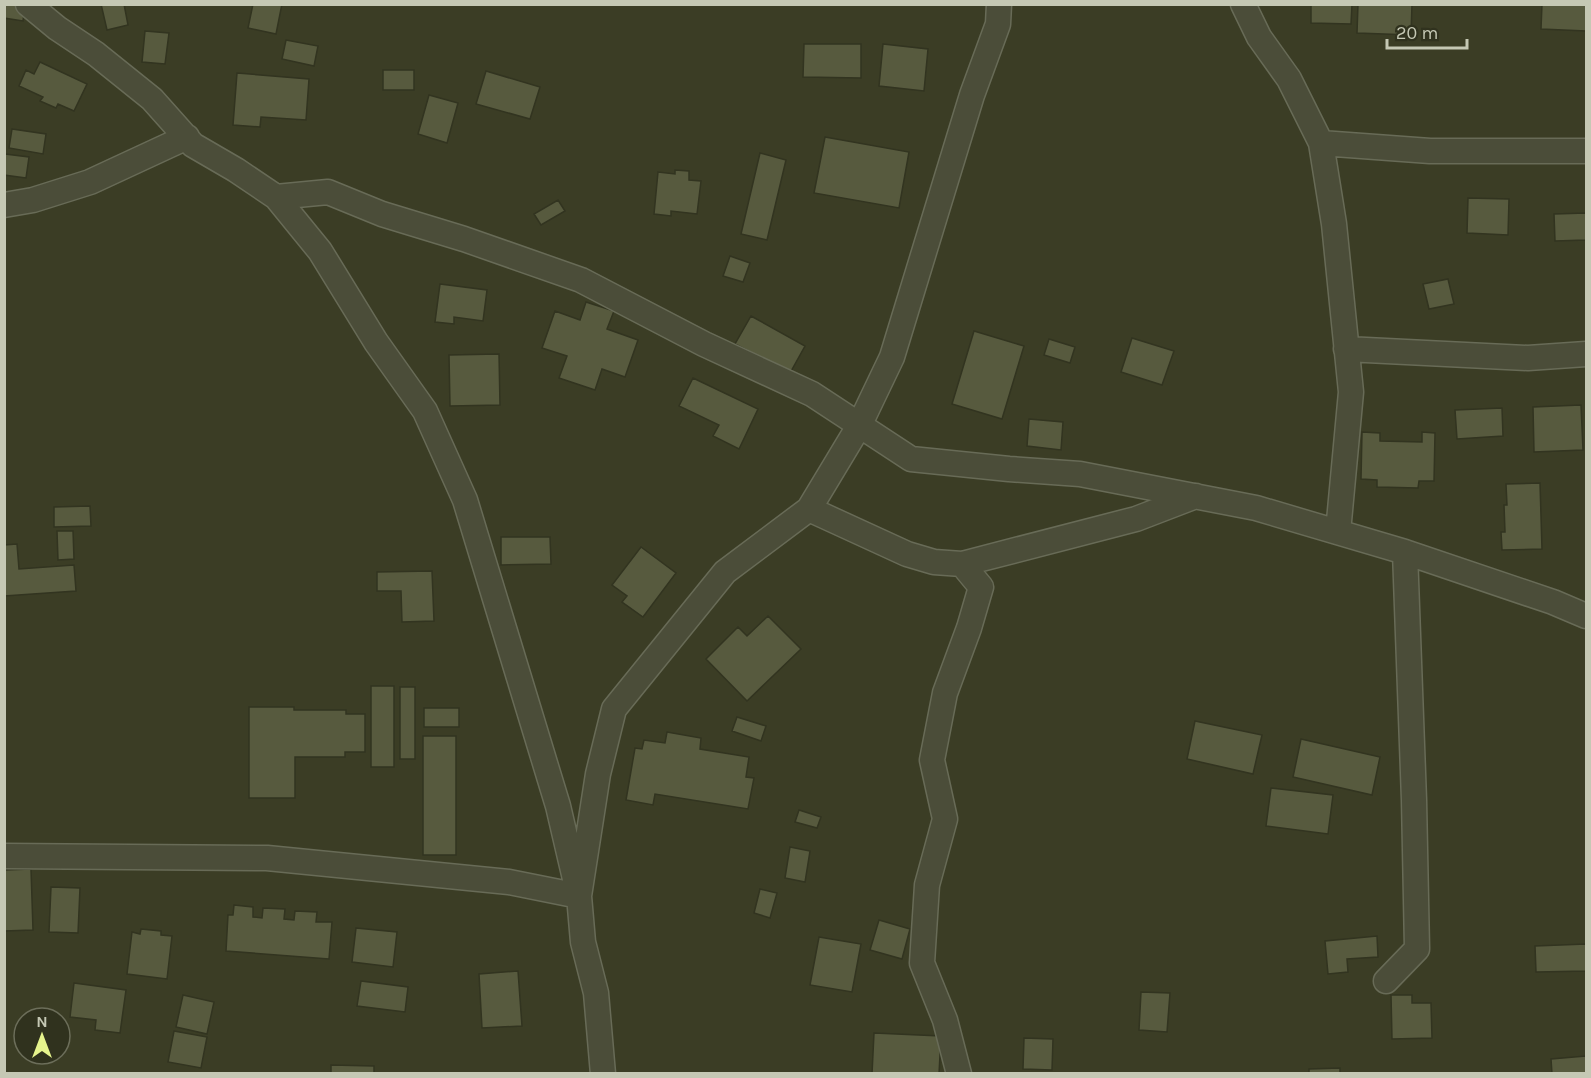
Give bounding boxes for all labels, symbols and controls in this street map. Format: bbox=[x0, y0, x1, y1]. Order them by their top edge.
scale bar bbox=[1387, 12, 1466, 50]
text: 20 m bbox=[1396, 22, 1438, 44]
north arrow bbox=[12, 1006, 72, 1066]
text: N bbox=[36, 1012, 48, 1031]

